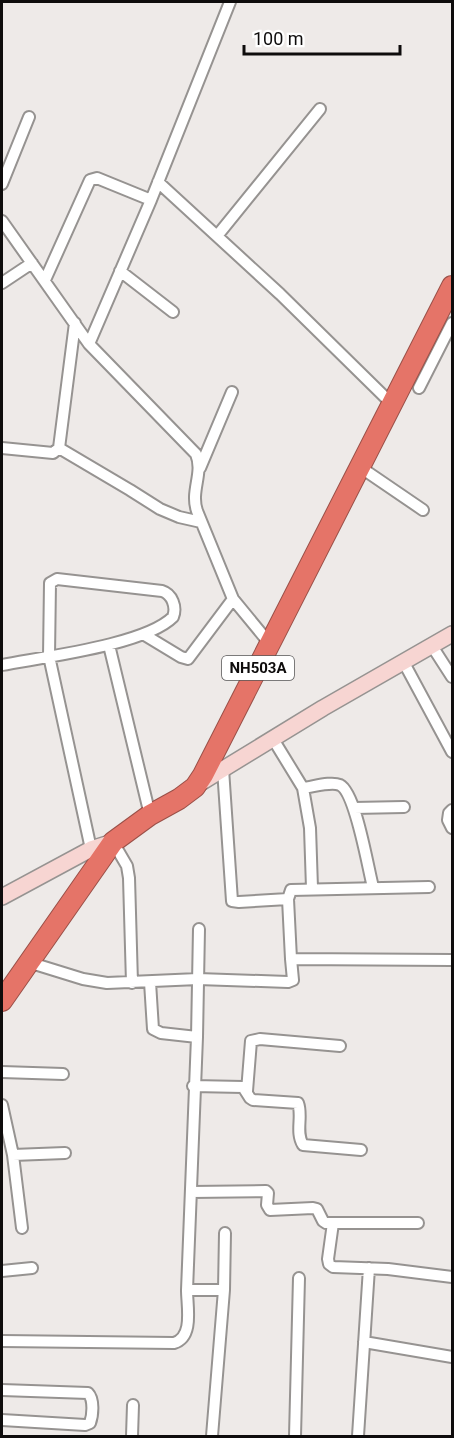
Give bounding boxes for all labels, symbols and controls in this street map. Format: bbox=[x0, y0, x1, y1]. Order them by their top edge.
scale bar bbox=[244, 18, 400, 56]
text: 100 m bbox=[253, 28, 304, 49]
road number: NH503A bbox=[222, 656, 294, 680]

